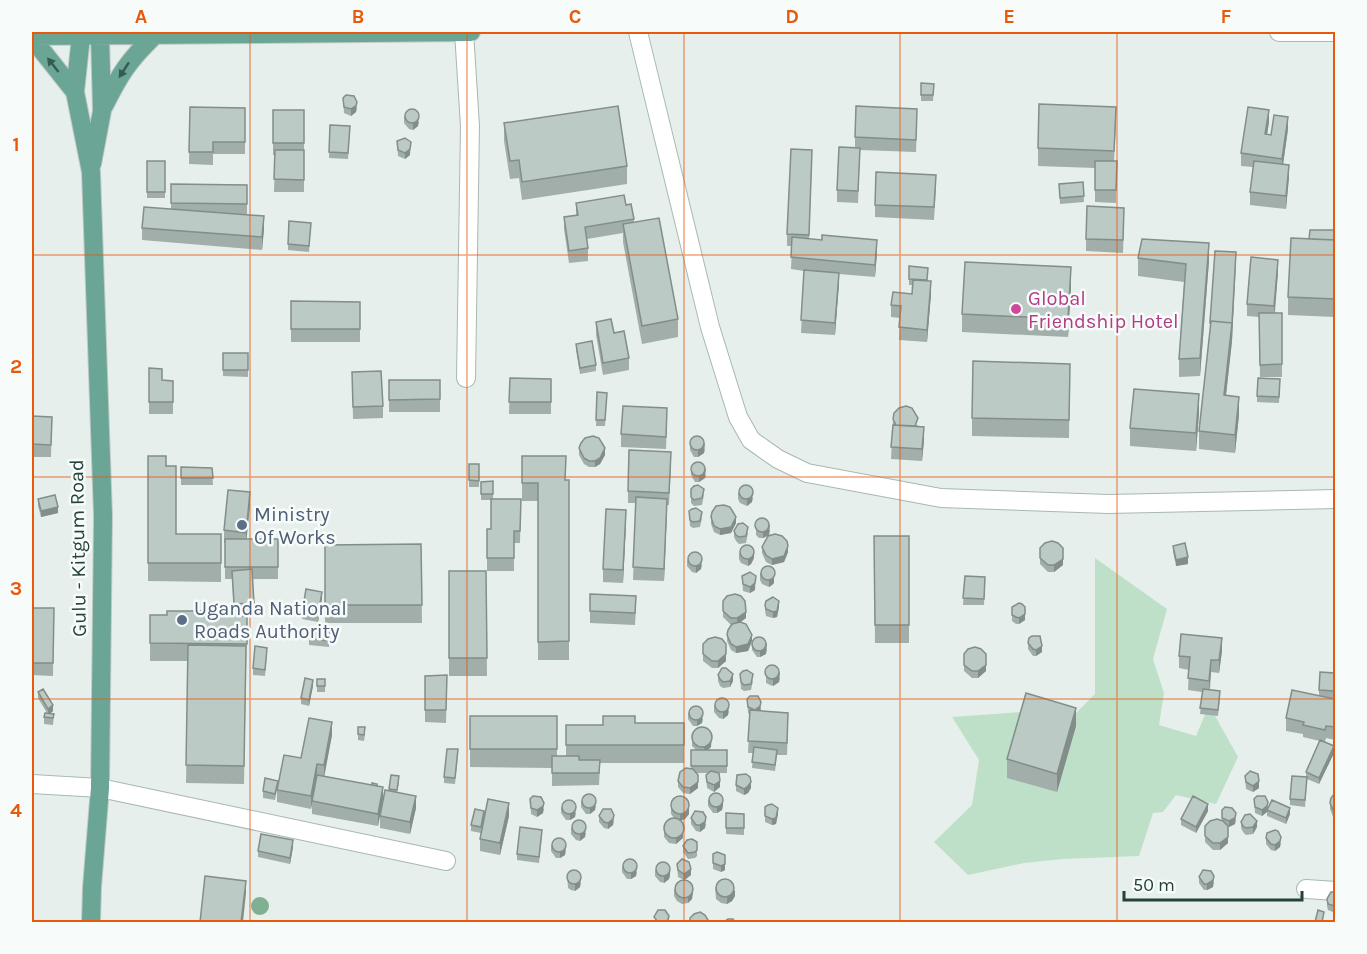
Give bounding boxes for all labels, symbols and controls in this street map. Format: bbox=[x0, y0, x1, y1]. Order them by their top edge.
text: A bbox=[135, 5, 148, 28]
text: B bbox=[352, 5, 364, 28]
text: C bbox=[569, 5, 581, 28]
text: D bbox=[785, 5, 799, 28]
text: E bbox=[1003, 5, 1015, 28]
text: F bbox=[1221, 5, 1232, 28]
one-way arrow bbox=[48, 57, 60, 72]
one-way arrow bbox=[118, 61, 129, 78]
text: 1 bbox=[12, 133, 20, 156]
place label: Global Friendship Hotel bbox=[1028, 287, 1179, 333]
marker: Global Friendship Hotel bbox=[1009, 302, 1023, 316]
text: 2 bbox=[10, 355, 22, 378]
street label: Gulu - Kitgum Road bbox=[65, 459, 91, 637]
place label: Ministry Of Works bbox=[254, 503, 336, 549]
marker: Ministry Of Works bbox=[235, 518, 249, 532]
text: 3 bbox=[10, 577, 22, 600]
place label: Uganda National Roads Authority bbox=[194, 597, 347, 643]
marker: Uganda National Roads Authority bbox=[175, 613, 189, 627]
text: 4 bbox=[10, 799, 22, 822]
scale bar bbox=[1124, 864, 1302, 902]
text: 50 m bbox=[1133, 874, 1175, 896]

